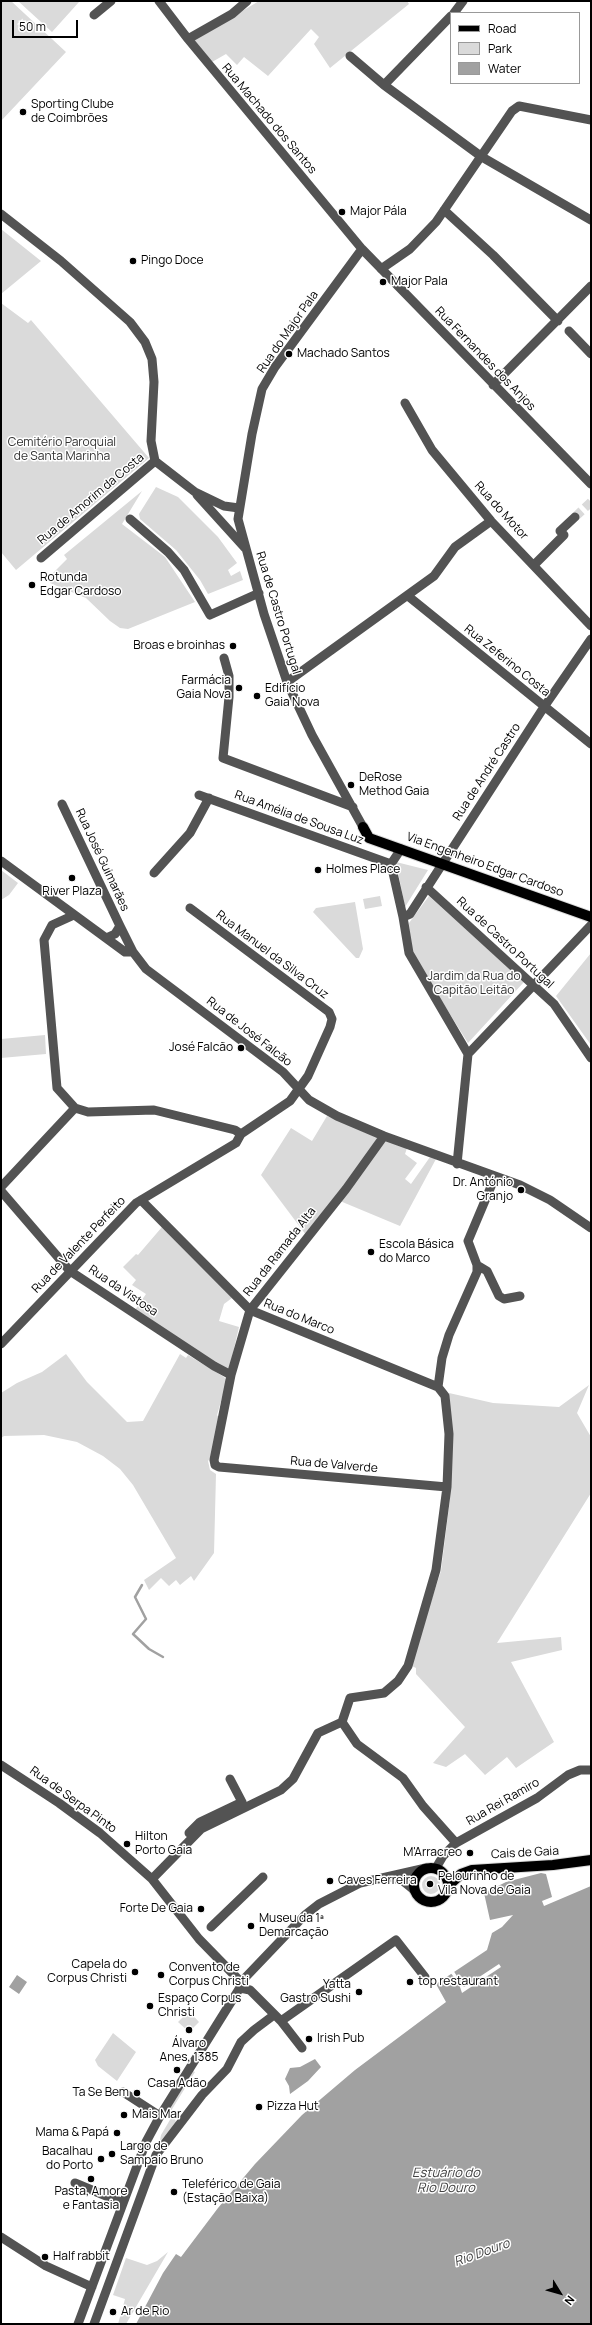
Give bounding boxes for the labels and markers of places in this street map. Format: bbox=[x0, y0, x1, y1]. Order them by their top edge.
place label: Sporting Clube de Coimbrões bbox=[31, 98, 114, 126]
marker: Sporting Clube de Coimbrões bbox=[18, 107, 28, 117]
place label: Major Pála bbox=[350, 205, 407, 219]
marker: Major Pála bbox=[337, 207, 347, 217]
place label: Pingo Doce bbox=[141, 254, 203, 268]
marker: Pingo Doce bbox=[128, 256, 138, 266]
place label: Major Pala bbox=[391, 275, 448, 289]
marker: Major Pala bbox=[378, 277, 388, 287]
place label: Machado Santos bbox=[297, 347, 390, 361]
marker: Machado Santos bbox=[284, 349, 294, 359]
place label: Rotunda Edgar Cardoso bbox=[40, 571, 121, 599]
marker: Rotunda Edgar Cardoso bbox=[27, 580, 37, 590]
place label: Broas e broinhas bbox=[133, 639, 225, 653]
marker: Broas e broinhas bbox=[228, 641, 238, 651]
place label: Farmácia Gaia Nova bbox=[177, 674, 231, 702]
place label: Edifício Gaia Nova bbox=[265, 682, 319, 710]
marker: Farmácia Gaia Nova bbox=[234, 683, 244, 693]
marker: Edifício Gaia Nova bbox=[252, 691, 262, 701]
place label: DeRose Method Gaia bbox=[359, 771, 429, 799]
marker: DeRose Method Gaia bbox=[346, 780, 356, 790]
place label: Holmes Place bbox=[326, 863, 400, 877]
marker: Holmes Place bbox=[313, 865, 323, 875]
marker: River Plaza bbox=[67, 873, 77, 883]
place label: River Plaza bbox=[42, 885, 102, 899]
place label: José Falcão bbox=[169, 1041, 233, 1055]
marker: José Falcão bbox=[236, 1043, 246, 1053]
place label: Dr. António Granjo bbox=[453, 1176, 513, 1204]
marker: Dr. António Granjo bbox=[516, 1185, 526, 1195]
place label: Escola Básica do Marco bbox=[379, 1238, 454, 1266]
marker: Escola Básica do Marco bbox=[366, 1247, 376, 1257]
place label: Hilton Porto Gaia bbox=[135, 1830, 192, 1858]
marker: Hilton Porto Gaia bbox=[122, 1839, 132, 1849]
place label: M'Arracreo bbox=[403, 1846, 462, 1860]
marker: M'Arracreo bbox=[465, 1848, 475, 1858]
place label: Pelourinho de Vila Nova de Gaia bbox=[438, 1870, 531, 1898]
place label: Caves Ferreira bbox=[338, 1874, 417, 1888]
marker: Caves Ferreira bbox=[325, 1876, 335, 1886]
marker: Pelourinho de Vila Nova de Gaia bbox=[425, 1879, 435, 1889]
place label: Forte De Gaia bbox=[120, 1902, 193, 1916]
marker: Forte De Gaia bbox=[196, 1904, 206, 1914]
place label: Museu da 1ª Demarcação bbox=[259, 1912, 329, 1940]
marker: Museu da 1ª Demarcação bbox=[246, 1921, 256, 1931]
place label: Capela do Corpus Christi bbox=[47, 1958, 127, 1986]
place label: Convento de Corpus Christi bbox=[169, 1961, 249, 1989]
marker: Capela do Corpus Christi bbox=[130, 1967, 140, 1977]
marker: Convento de Corpus Christi bbox=[156, 1970, 166, 1980]
place label: top restaurant bbox=[418, 1975, 498, 1989]
marker: top restaurant bbox=[405, 1977, 415, 1987]
place label: Yatta Gastro Sushi bbox=[280, 1978, 351, 2006]
marker: Yatta Gastro Sushi bbox=[354, 1987, 364, 1997]
place label: Espaço Corpus Christi bbox=[158, 1992, 241, 2020]
marker: Espaço Corpus Christi bbox=[145, 2001, 155, 2011]
marker: Álvaro Anes, 1385 bbox=[184, 2025, 194, 2035]
place label: Irish Pub bbox=[317, 2032, 364, 2046]
marker: Irish Pub bbox=[304, 2034, 314, 2044]
place label: Álvaro Anes, 1385 bbox=[160, 2037, 218, 2065]
marker: Casa Adão bbox=[172, 2065, 182, 2075]
place label: Casa Adão bbox=[147, 2077, 207, 2091]
place label: Ta Se Bem bbox=[72, 2086, 129, 2100]
marker: Ta Se Bem bbox=[132, 2088, 142, 2098]
place label: Pizza Hut bbox=[267, 2100, 319, 2114]
marker: Pizza Hut bbox=[254, 2102, 264, 2112]
place label: Mais Mar bbox=[132, 2108, 181, 2122]
marker: Mais Mar bbox=[119, 2110, 129, 2120]
place label: Mama & Papá bbox=[35, 2126, 109, 2140]
marker: Mama & Papá bbox=[112, 2128, 122, 2138]
place label: Largo de Sampaio Bruno bbox=[120, 2140, 203, 2168]
place label: Bacalhau do Porto bbox=[42, 2145, 93, 2173]
marker: Largo de Sampaio Bruno bbox=[107, 2149, 117, 2159]
marker: Bacalhau do Porto bbox=[96, 2154, 106, 2164]
marker: Pasta, Amore e Fantasia bbox=[86, 2174, 96, 2184]
place label: Teleférico de Gaia (Estação Baixa) bbox=[182, 2178, 281, 2206]
place label: Pasta, Amore e Fantasia bbox=[54, 2185, 128, 2213]
marker: Teleférico de Gaia (Estação Baixa) bbox=[169, 2187, 179, 2197]
place label: Half rabbit bbox=[53, 2250, 110, 2264]
marker: Half rabbit bbox=[40, 2252, 50, 2262]
place label: Ar de Rio bbox=[121, 2305, 169, 2319]
marker: Ar de Rio bbox=[108, 2307, 118, 2317]

